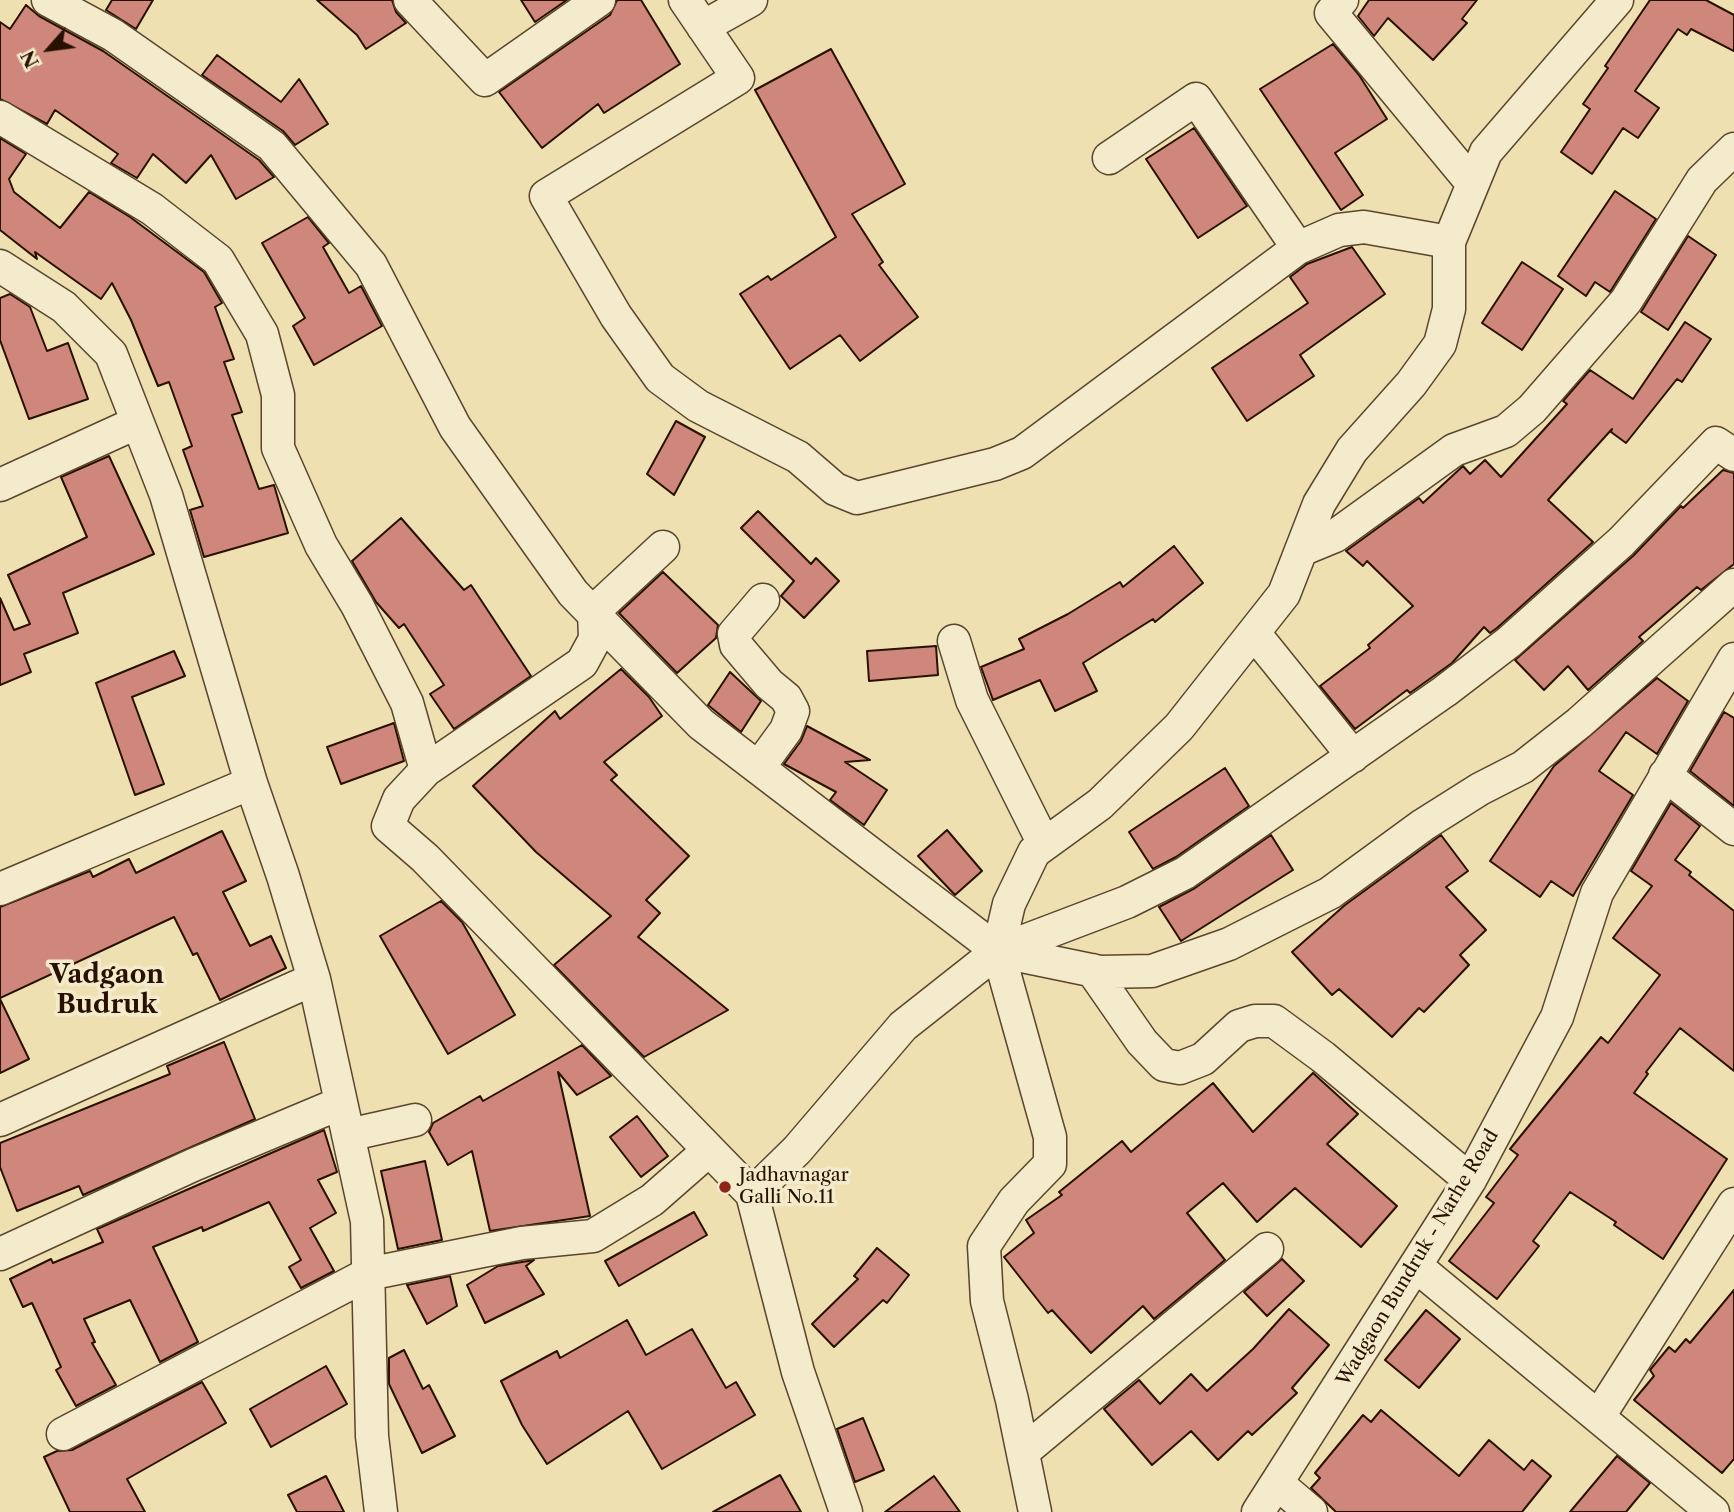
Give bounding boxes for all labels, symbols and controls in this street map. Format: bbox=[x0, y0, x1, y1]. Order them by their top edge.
north arrow bbox=[14, 14, 84, 84]
text: N bbox=[16, 46, 44, 72]
district label: Vadgaon Budruk bbox=[50, 959, 164, 1020]
street label: Wadgaon Bundruk - Narhe Road bbox=[1332, 1126, 1504, 1390]
place label: Jadhavnagar Galli No.11 bbox=[739, 1165, 849, 1209]
marker: Jadhavnagar Galli No.11 bbox=[717, 1179, 733, 1195]

